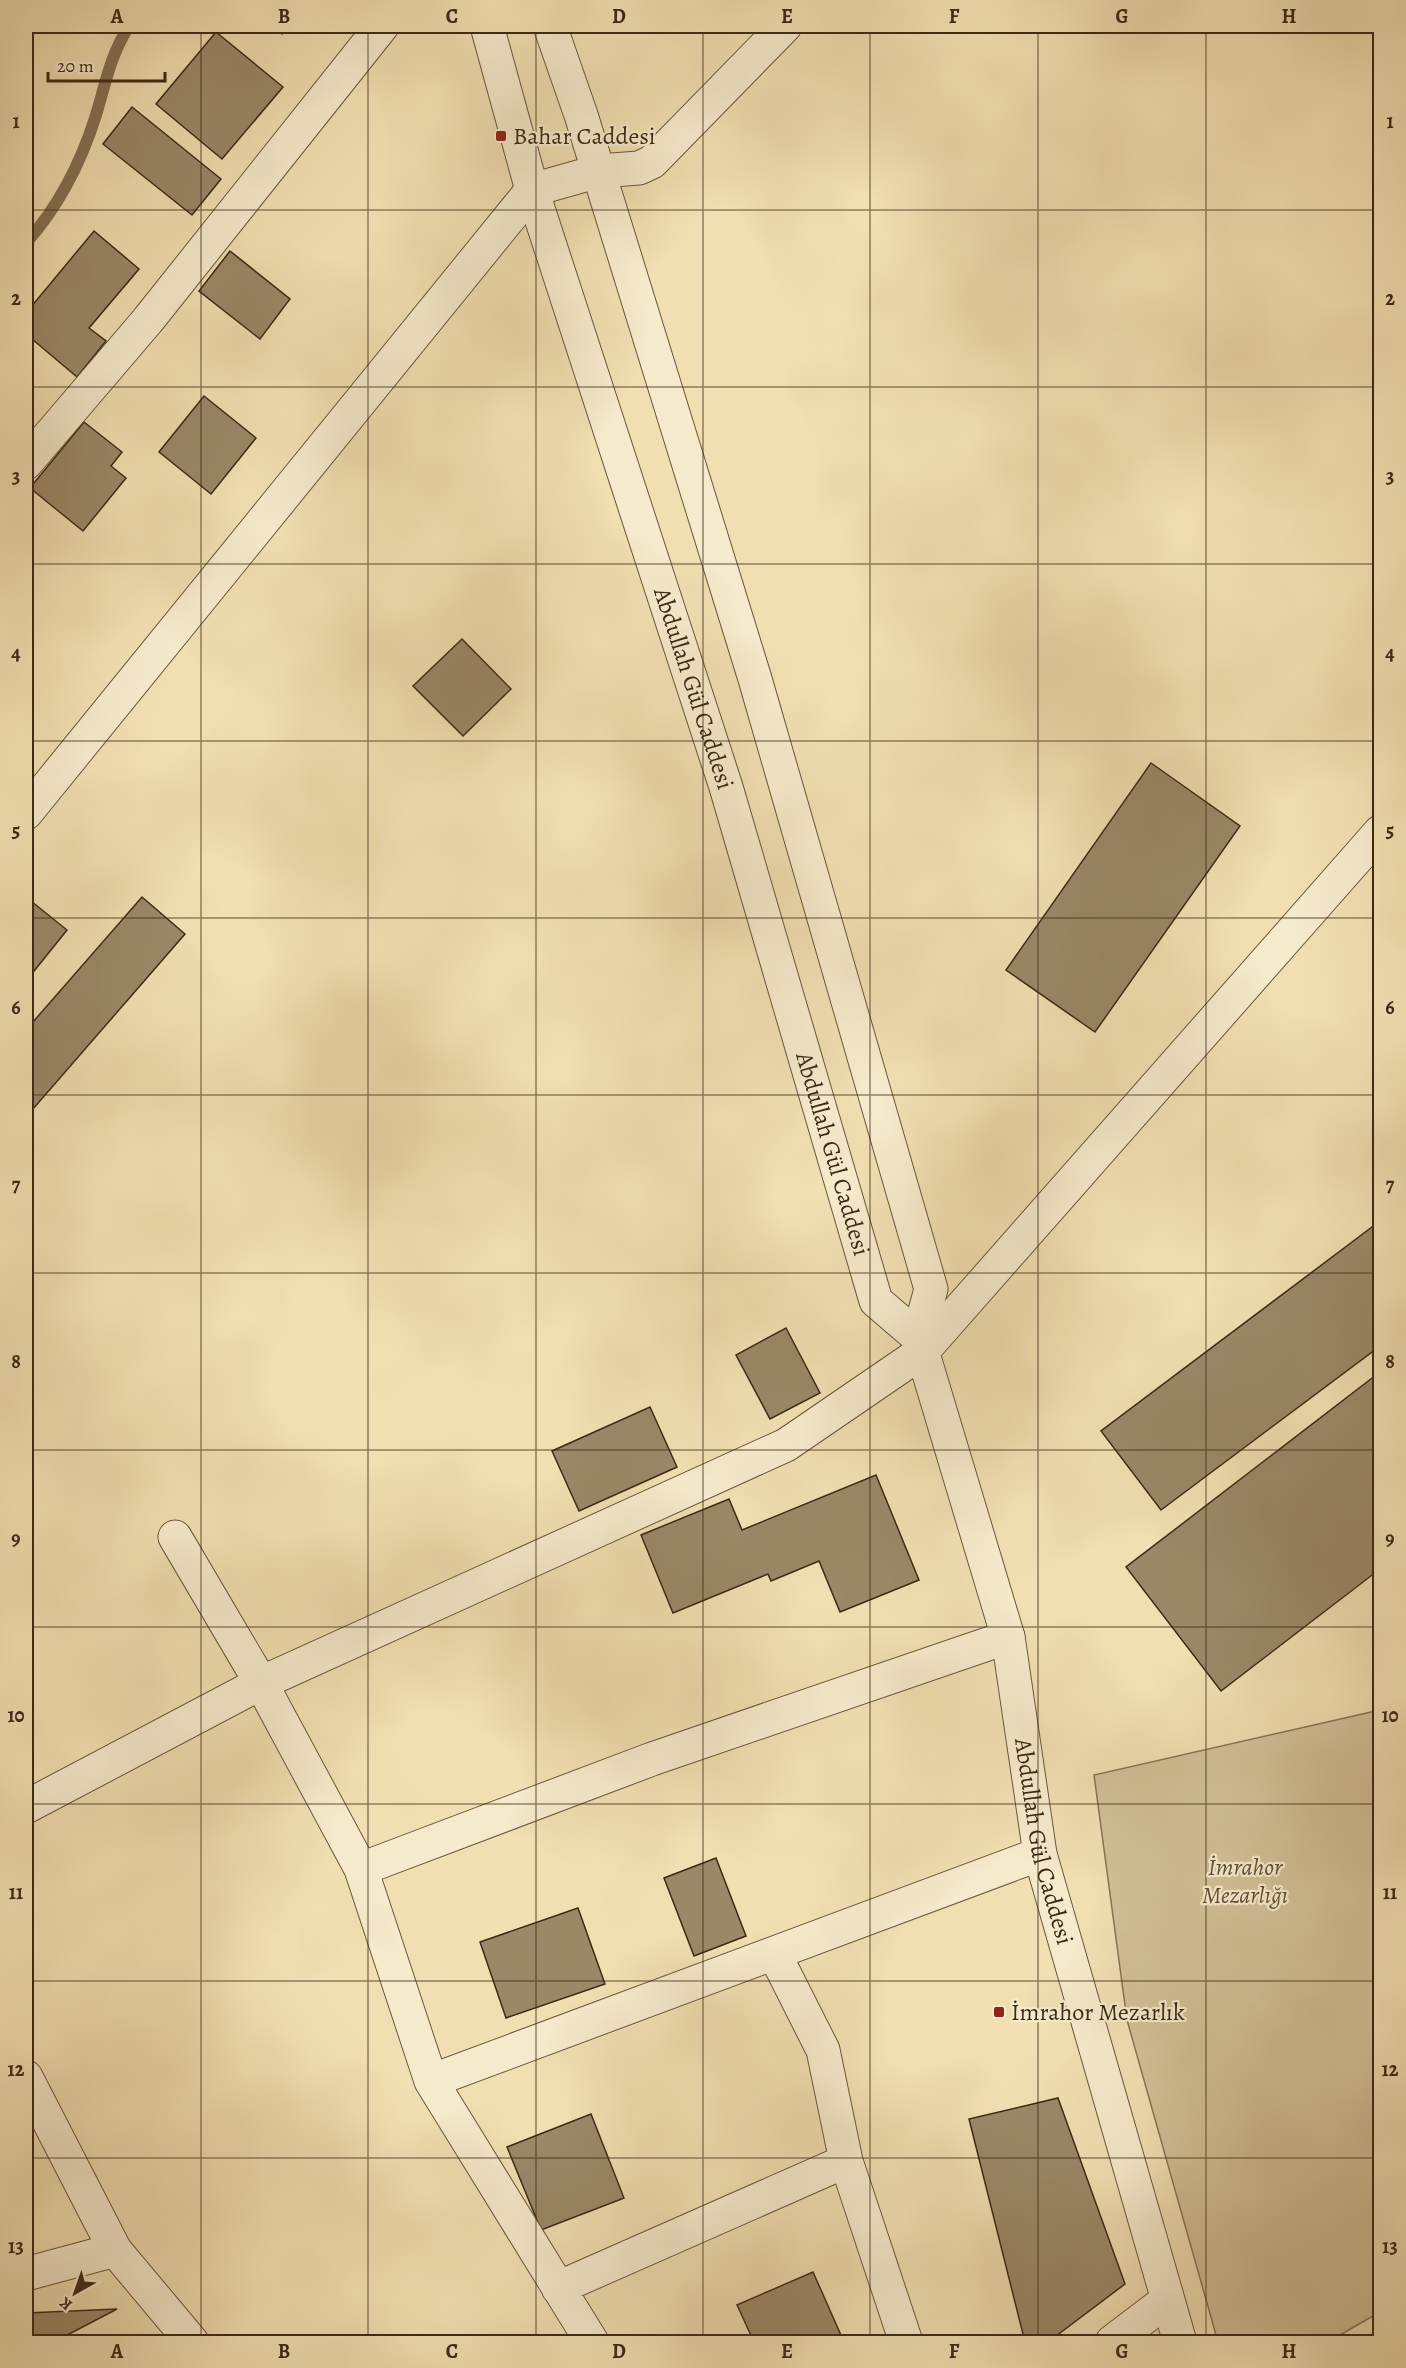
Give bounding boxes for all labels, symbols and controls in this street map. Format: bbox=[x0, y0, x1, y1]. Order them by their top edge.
text: A bbox=[110, 3, 124, 30]
text: B bbox=[278, 3, 290, 30]
text: C bbox=[446, 3, 458, 30]
text: D bbox=[612, 3, 626, 30]
text: E bbox=[781, 3, 793, 30]
text: F bbox=[949, 3, 960, 30]
text: G bbox=[1115, 3, 1129, 30]
text: H bbox=[1282, 3, 1297, 30]
scale bar bbox=[48, 45, 165, 83]
text: 20 m bbox=[57, 54, 94, 78]
text: 1 bbox=[12, 108, 20, 135]
text: 1 bbox=[1386, 108, 1394, 135]
place label: Bahar Caddesi bbox=[513, 120, 656, 152]
marker: Bahar Caddesi bbox=[494, 129, 508, 143]
text: 2 bbox=[11, 285, 21, 312]
text: 2 bbox=[1385, 285, 1395, 312]
text: 3 bbox=[12, 463, 20, 490]
text: 3 bbox=[1386, 463, 1394, 490]
street label: Abdullah Gül Caddesi bbox=[646, 582, 742, 793]
text: 4 bbox=[11, 640, 21, 667]
text: 4 bbox=[1385, 640, 1395, 667]
text: 5 bbox=[12, 817, 20, 844]
text: 5 bbox=[1386, 817, 1394, 844]
text: 6 bbox=[11, 994, 21, 1021]
text: 6 bbox=[1385, 994, 1395, 1021]
street label: Abdullah Gül Caddesi bbox=[788, 1047, 878, 1259]
text: 7 bbox=[12, 1171, 21, 1198]
text: 7 bbox=[1386, 1171, 1395, 1198]
text: 8 bbox=[11, 1348, 21, 1375]
text: 8 bbox=[1385, 1348, 1395, 1375]
text: 9 bbox=[11, 1525, 21, 1552]
text: 9 bbox=[1385, 1525, 1395, 1552]
text: 10 bbox=[7, 1702, 25, 1729]
text: 10 bbox=[1381, 1702, 1399, 1729]
street label: Abdullah Gül Caddesi bbox=[1007, 1735, 1081, 1948]
park label: İmrahor Mezarlığı bbox=[1202, 1851, 1288, 1911]
text: 11 bbox=[9, 1879, 23, 1906]
text: 11 bbox=[1383, 1879, 1397, 1906]
place label: İmrahor Mezarlık bbox=[1011, 1996, 1185, 2028]
marker: İmrahor Mezarlık bbox=[992, 2005, 1006, 2019]
text: 12 bbox=[8, 2056, 25, 2083]
text: 12 bbox=[1382, 2056, 1399, 2083]
text: 13 bbox=[8, 2233, 24, 2260]
text: 13 bbox=[1382, 2233, 1398, 2260]
north arrow bbox=[45, 2263, 105, 2323]
text: K bbox=[55, 2292, 77, 2316]
text: A bbox=[110, 2338, 124, 2365]
text: B bbox=[278, 2338, 290, 2365]
text: C bbox=[446, 2338, 458, 2365]
text: D bbox=[612, 2338, 626, 2365]
text: E bbox=[781, 2338, 793, 2365]
text: F bbox=[949, 2338, 960, 2365]
text: G bbox=[1115, 2338, 1129, 2365]
text: H bbox=[1282, 2338, 1297, 2365]

